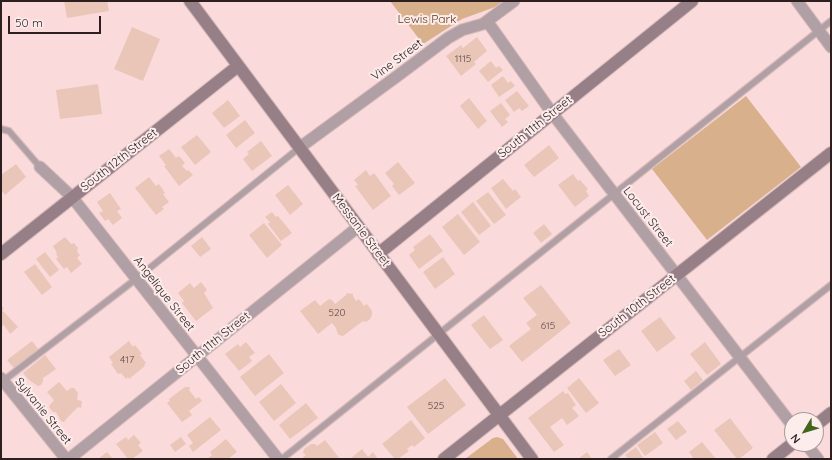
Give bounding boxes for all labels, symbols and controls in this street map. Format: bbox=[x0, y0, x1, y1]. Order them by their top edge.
scale bar bbox=[10, 8, 103, 34]
park label: Lewis Park bbox=[397, 12, 457, 26]
text: 50 m bbox=[15, 15, 43, 30]
street label: Vine Street bbox=[369, 36, 425, 84]
house number: 1115 bbox=[455, 53, 471, 65]
street label: South 11th Street bbox=[495, 93, 575, 161]
street label: South 12th Street bbox=[78, 126, 160, 194]
street label: Locust Street bbox=[620, 184, 676, 250]
street label: Messanie Street bbox=[329, 191, 393, 269]
street label: Angelique Street bbox=[130, 254, 198, 334]
street label: South 10th Street bbox=[596, 272, 678, 340]
house number: 520 bbox=[329, 307, 345, 319]
street label: South 11th Street bbox=[173, 309, 253, 377]
house number: 615 bbox=[541, 320, 555, 332]
house number: 417 bbox=[120, 354, 134, 366]
street label: Sylvanie Street bbox=[12, 375, 74, 447]
house number: 525 bbox=[428, 400, 444, 412]
north arrow bbox=[784, 412, 824, 452]
text: N bbox=[787, 431, 803, 446]

